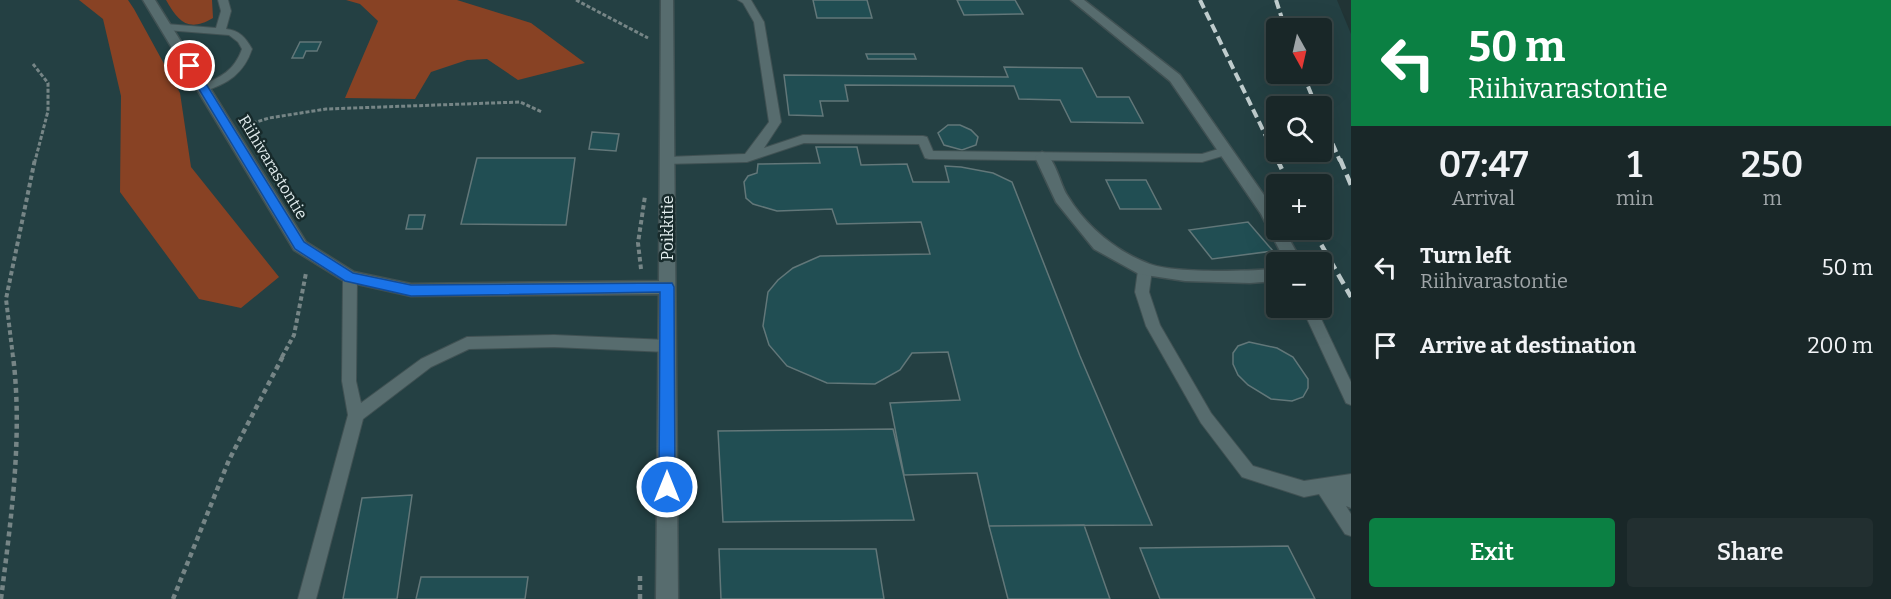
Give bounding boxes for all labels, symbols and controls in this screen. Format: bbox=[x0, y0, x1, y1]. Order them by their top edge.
north arrow bbox=[1266, 18, 1332, 84]
map controls bbox=[1266, 18, 1332, 318]
text: 50 m bbox=[1468, 22, 1565, 72]
icon: left bbox=[1369, 24, 1447, 102]
pin bbox=[164, 40, 215, 91]
icon: arrive bbox=[173, 49, 206, 82]
text: Riihivarastontie bbox=[1468, 73, 1668, 105]
button: search bbox=[1266, 96, 1332, 162]
street label: Riihivarastontie bbox=[234, 111, 312, 223]
text: 07:47 bbox=[1438, 143, 1529, 187]
text: 1 bbox=[1627, 143, 1642, 187]
text: 250 bbox=[1741, 143, 1804, 187]
button: + bbox=[1266, 174, 1332, 240]
text: Arrival bbox=[1452, 186, 1515, 210]
text: min bbox=[1616, 186, 1654, 210]
text: m bbox=[1763, 186, 1782, 210]
street label: Poikkitie bbox=[658, 196, 677, 260]
text: Turn left bbox=[1420, 242, 1512, 269]
icon: left bbox=[1369, 251, 1402, 284]
button: − bbox=[1266, 252, 1332, 318]
text: 50 m bbox=[1822, 254, 1873, 281]
text: Riihivarastontie bbox=[1420, 269, 1568, 293]
icon: arrive bbox=[1369, 329, 1402, 362]
text: Arrive at destination bbox=[1420, 332, 1636, 359]
text: 200 m bbox=[1807, 332, 1873, 359]
position arrow bbox=[635, 455, 699, 519]
button: Exit bbox=[1369, 518, 1615, 587]
button: Share bbox=[1627, 518, 1873, 587]

